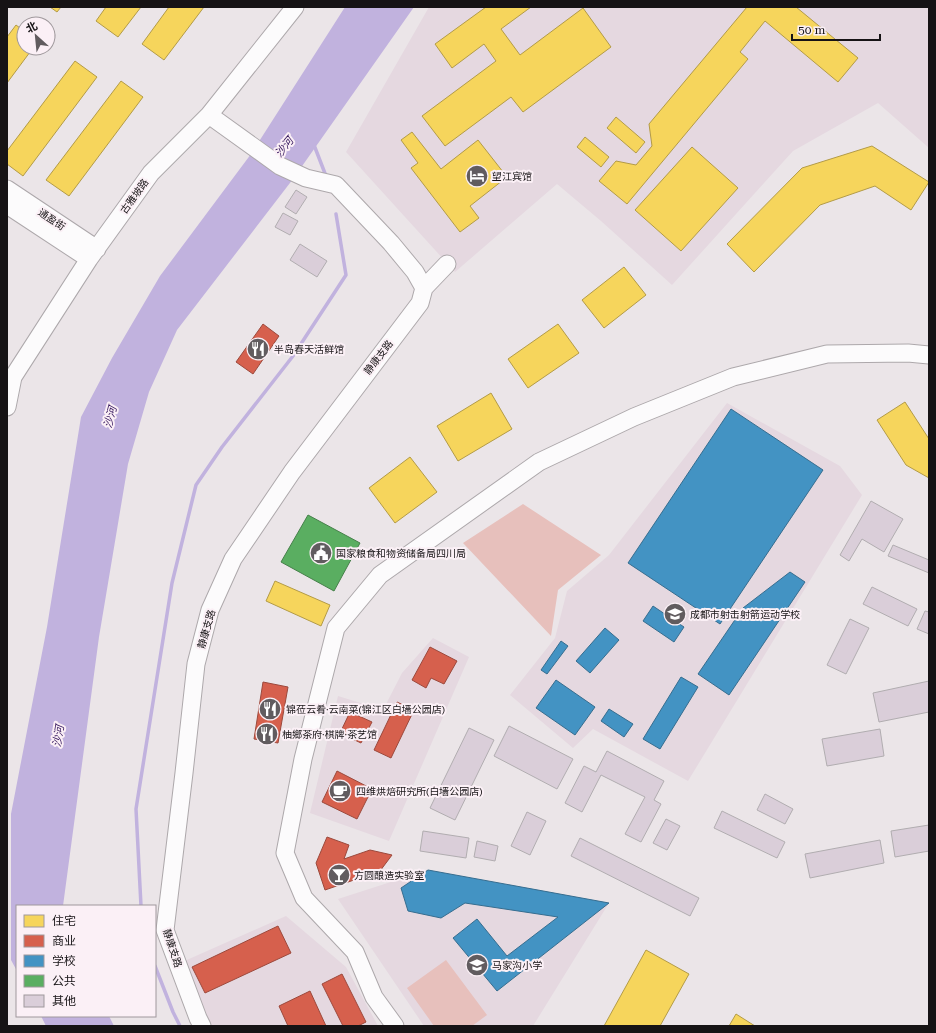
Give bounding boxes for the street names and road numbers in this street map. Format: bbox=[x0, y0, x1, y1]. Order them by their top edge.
street label: 古雅坡路 bbox=[118, 177, 151, 216]
street label: 通盈街 bbox=[36, 206, 67, 232]
street label: 静康支路 bbox=[362, 338, 395, 376]
street label: 静康支路 bbox=[196, 608, 217, 650]
street label: 静康支路 bbox=[161, 927, 184, 969]

